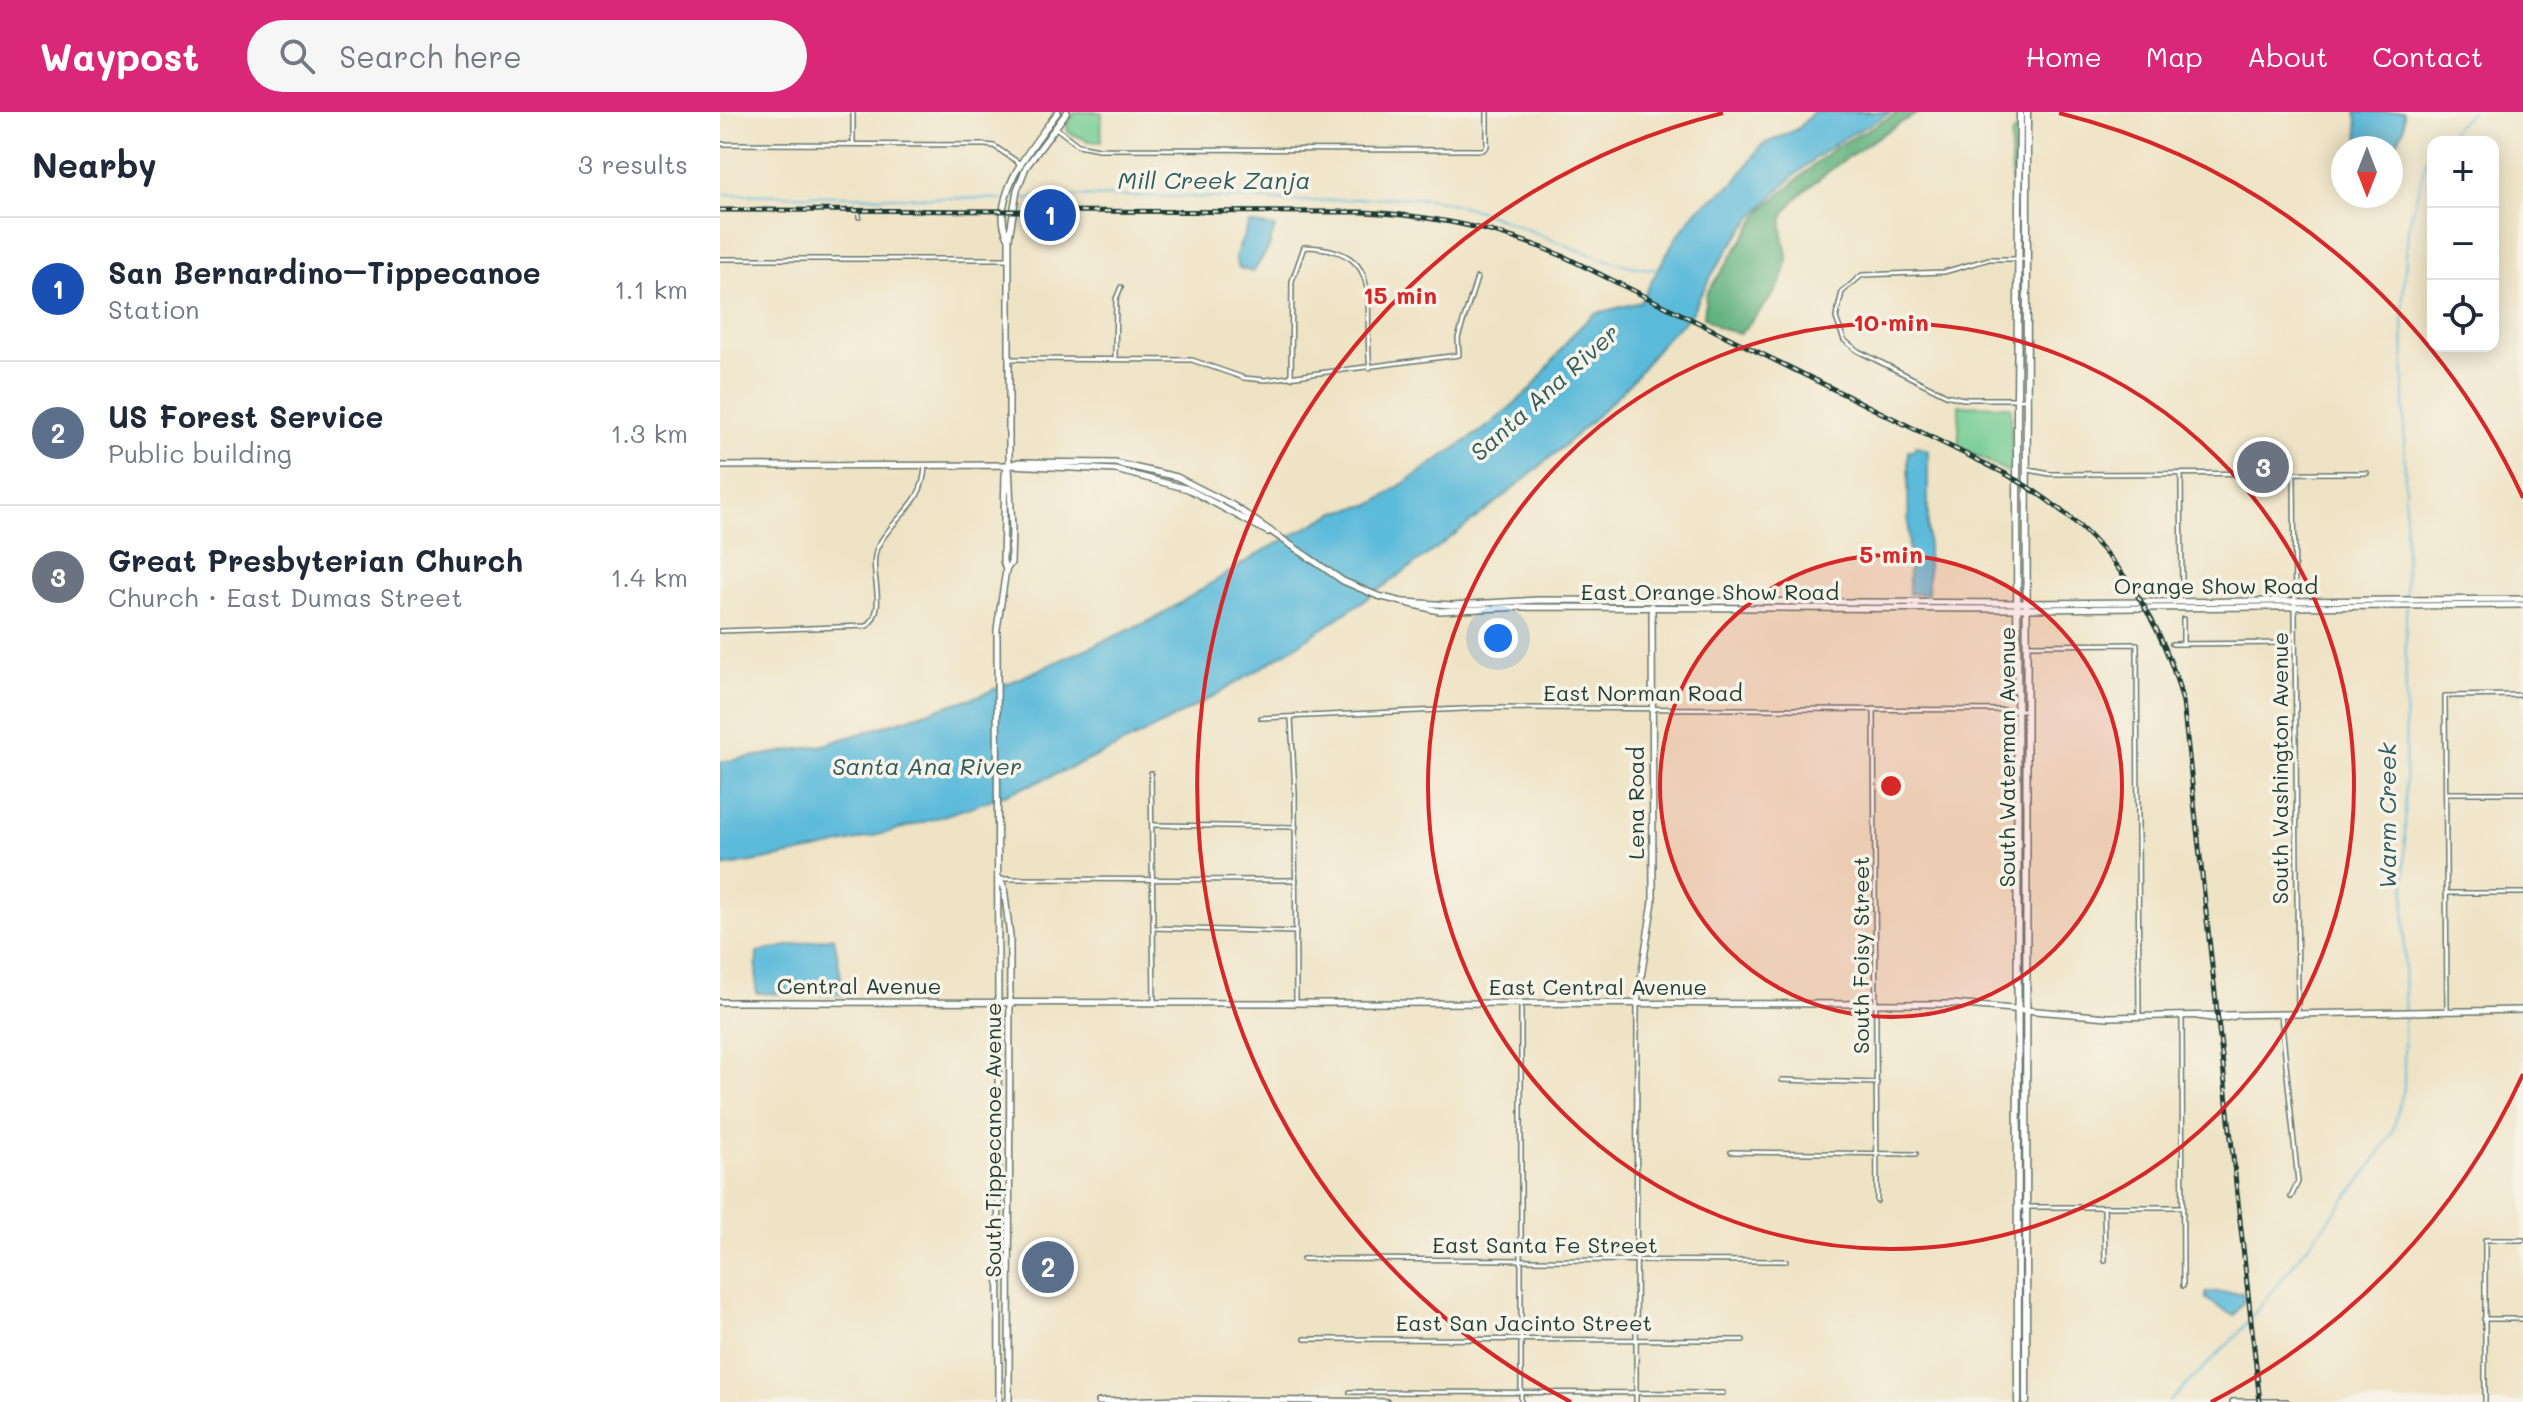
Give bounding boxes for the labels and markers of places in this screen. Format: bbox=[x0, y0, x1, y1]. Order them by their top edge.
pin: 1 bbox=[1024, 185, 1076, 245]
pin: 3 bbox=[2237, 437, 2289, 497]
centre of rings bbox=[1877, 772, 1905, 800]
pin: 2 bbox=[1022, 1237, 1074, 1297]

